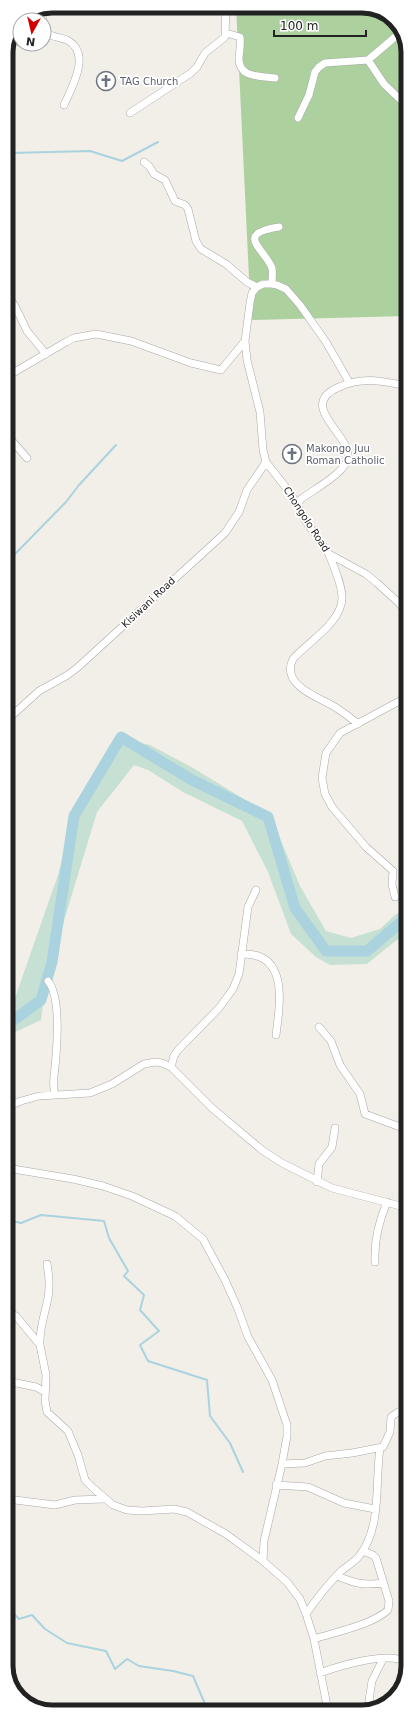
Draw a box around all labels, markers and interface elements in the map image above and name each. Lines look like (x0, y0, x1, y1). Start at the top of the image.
north arrow (12, 12, 52, 52)
scale bar (274, 12, 366, 38)
text: 100 m (280, 19, 318, 33)
text: N (25, 34, 36, 48)
church icon: TAG Church (95, 70, 117, 92)
place label: TAG Church (119, 76, 178, 87)
church icon: Makongo Juu Roman Catholic (281, 443, 303, 465)
place label: Makongo Juu Roman Catholic (306, 443, 385, 466)
street label: Chongolo Road (281, 485, 332, 554)
street label: Kisiwani Road (119, 575, 177, 630)

